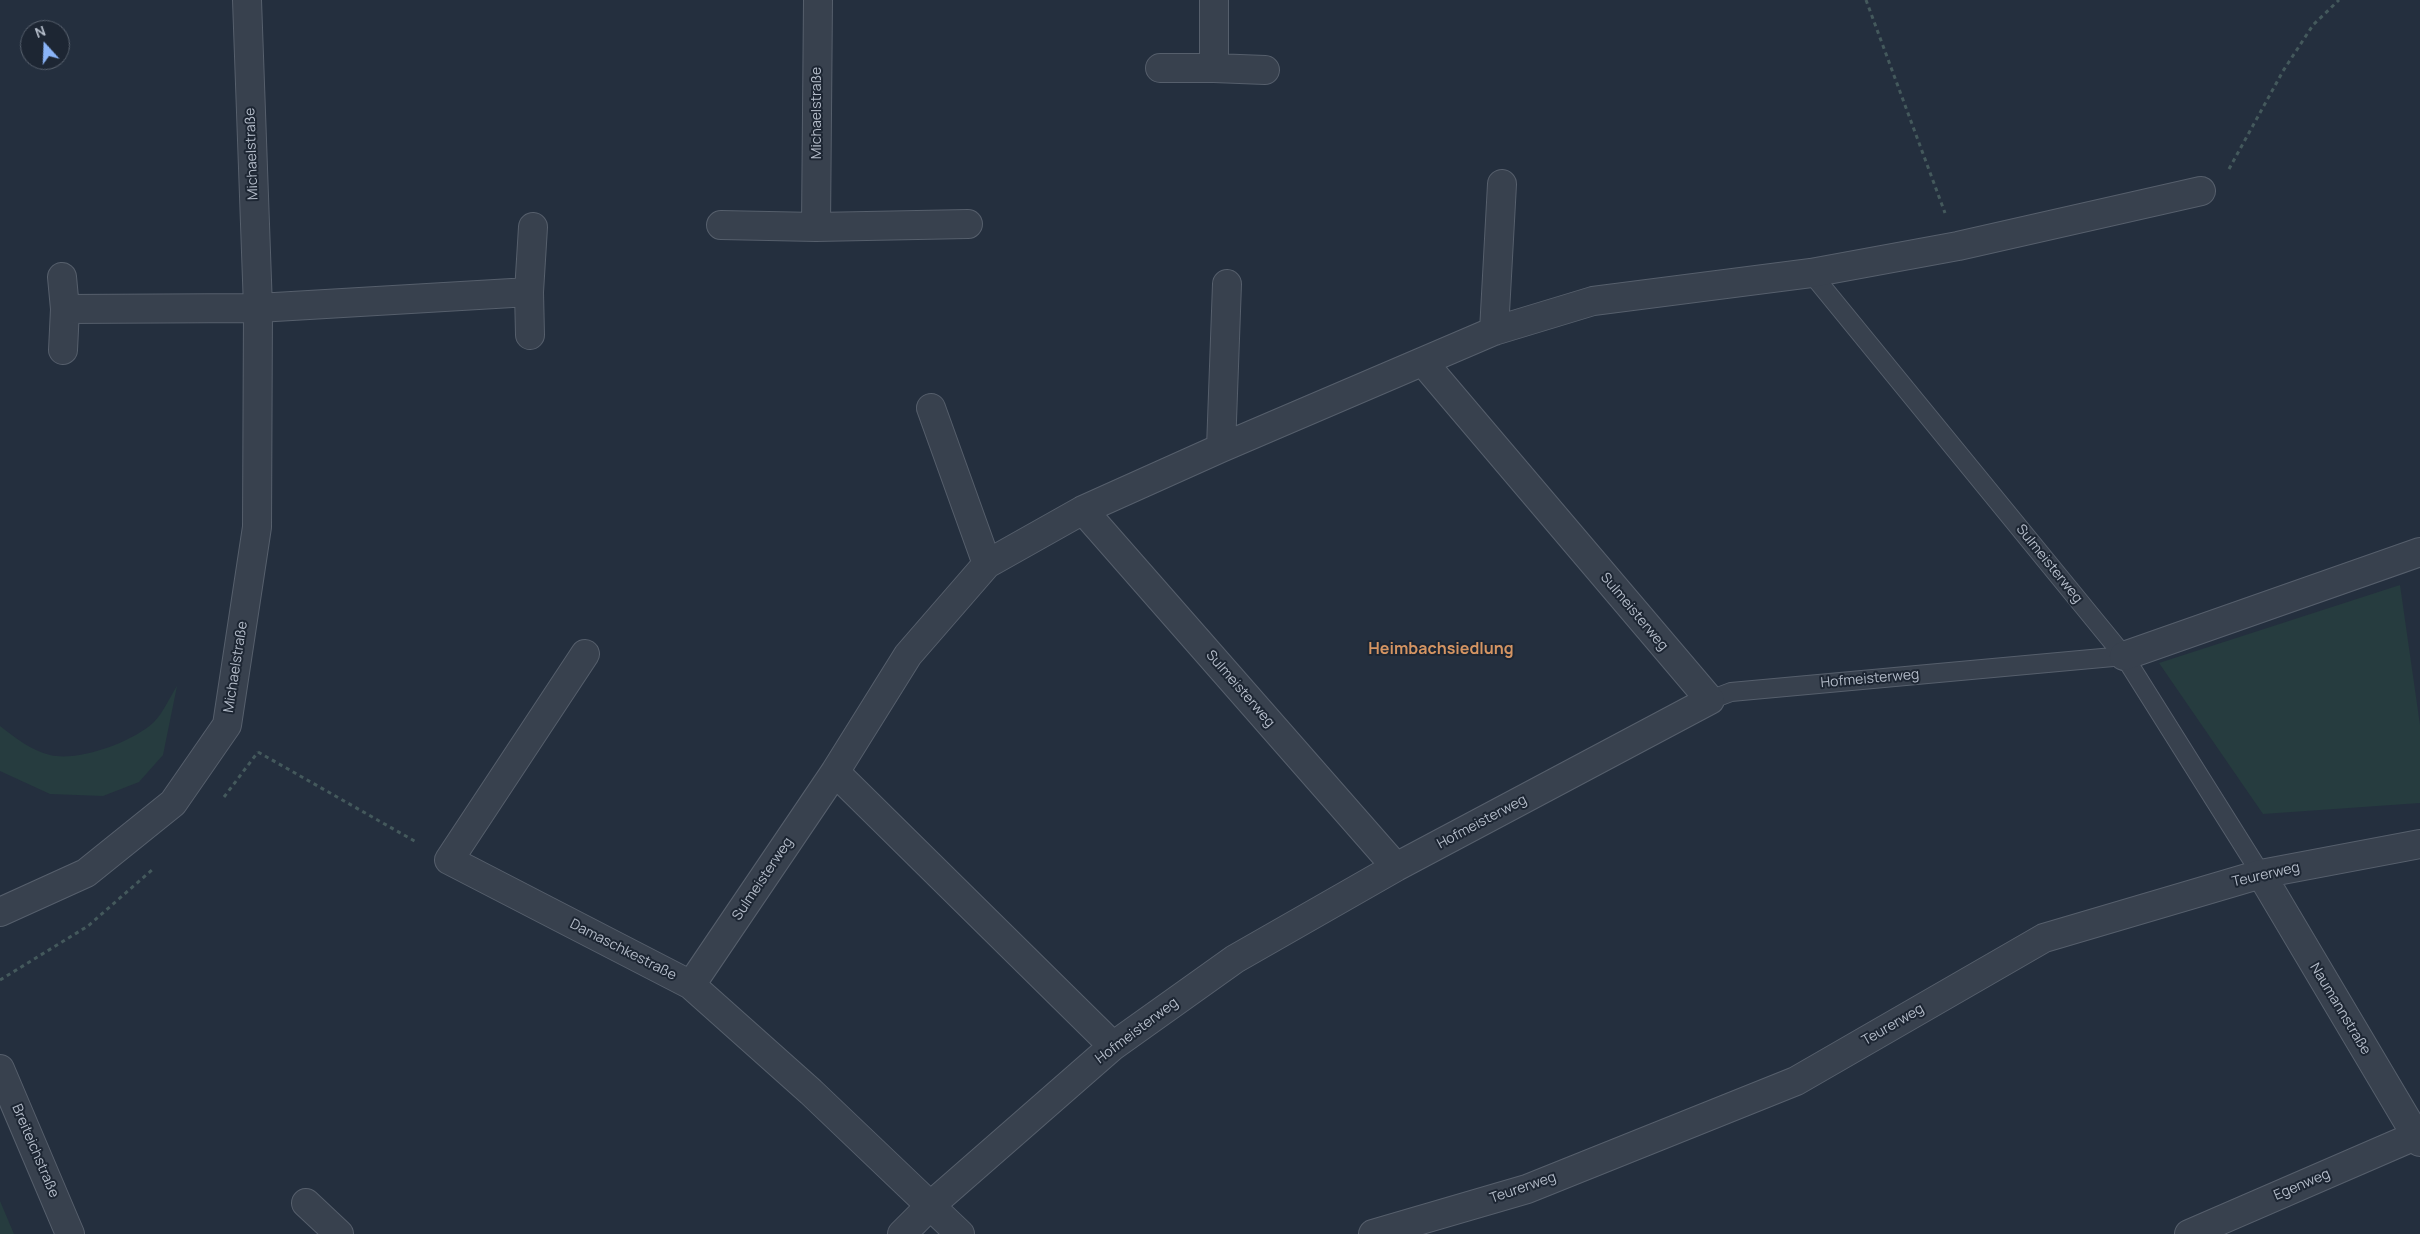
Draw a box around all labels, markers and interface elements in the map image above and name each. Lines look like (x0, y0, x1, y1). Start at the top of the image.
north arrow (20, 20, 70, 70)
text: N (32, 21, 48, 42)
street label: Michaelstraße (809, 67, 825, 159)
street label: Michaelstraße (242, 108, 262, 200)
street label: Sulmeisterweg (2012, 521, 2086, 607)
street label: Sulmeisterweg (1597, 570, 1671, 654)
street label: Michaelstraße (220, 620, 252, 714)
district label: Heimbachsiedlung (1368, 640, 1514, 660)
street label: Sulmeisterweg (1202, 647, 1278, 731)
street label: Hofmeisterweg (1820, 666, 1920, 692)
street label: Hofmeisterweg (1434, 791, 1530, 853)
street label: Sulmeisterweg (729, 834, 797, 924)
street label: Teurerweg (2231, 859, 2301, 891)
street label: Damaschkestraße (567, 916, 679, 984)
street label: Naumannstraße (2306, 960, 2374, 1058)
street label: Hofmeisterweg (1092, 995, 1182, 1067)
street label: Teurerweg (1859, 1001, 1927, 1049)
street label: Breiteichstraße (8, 1102, 62, 1200)
street label: Egenweg (2271, 1166, 2333, 1204)
street label: Teurerweg (1488, 1169, 1558, 1207)

